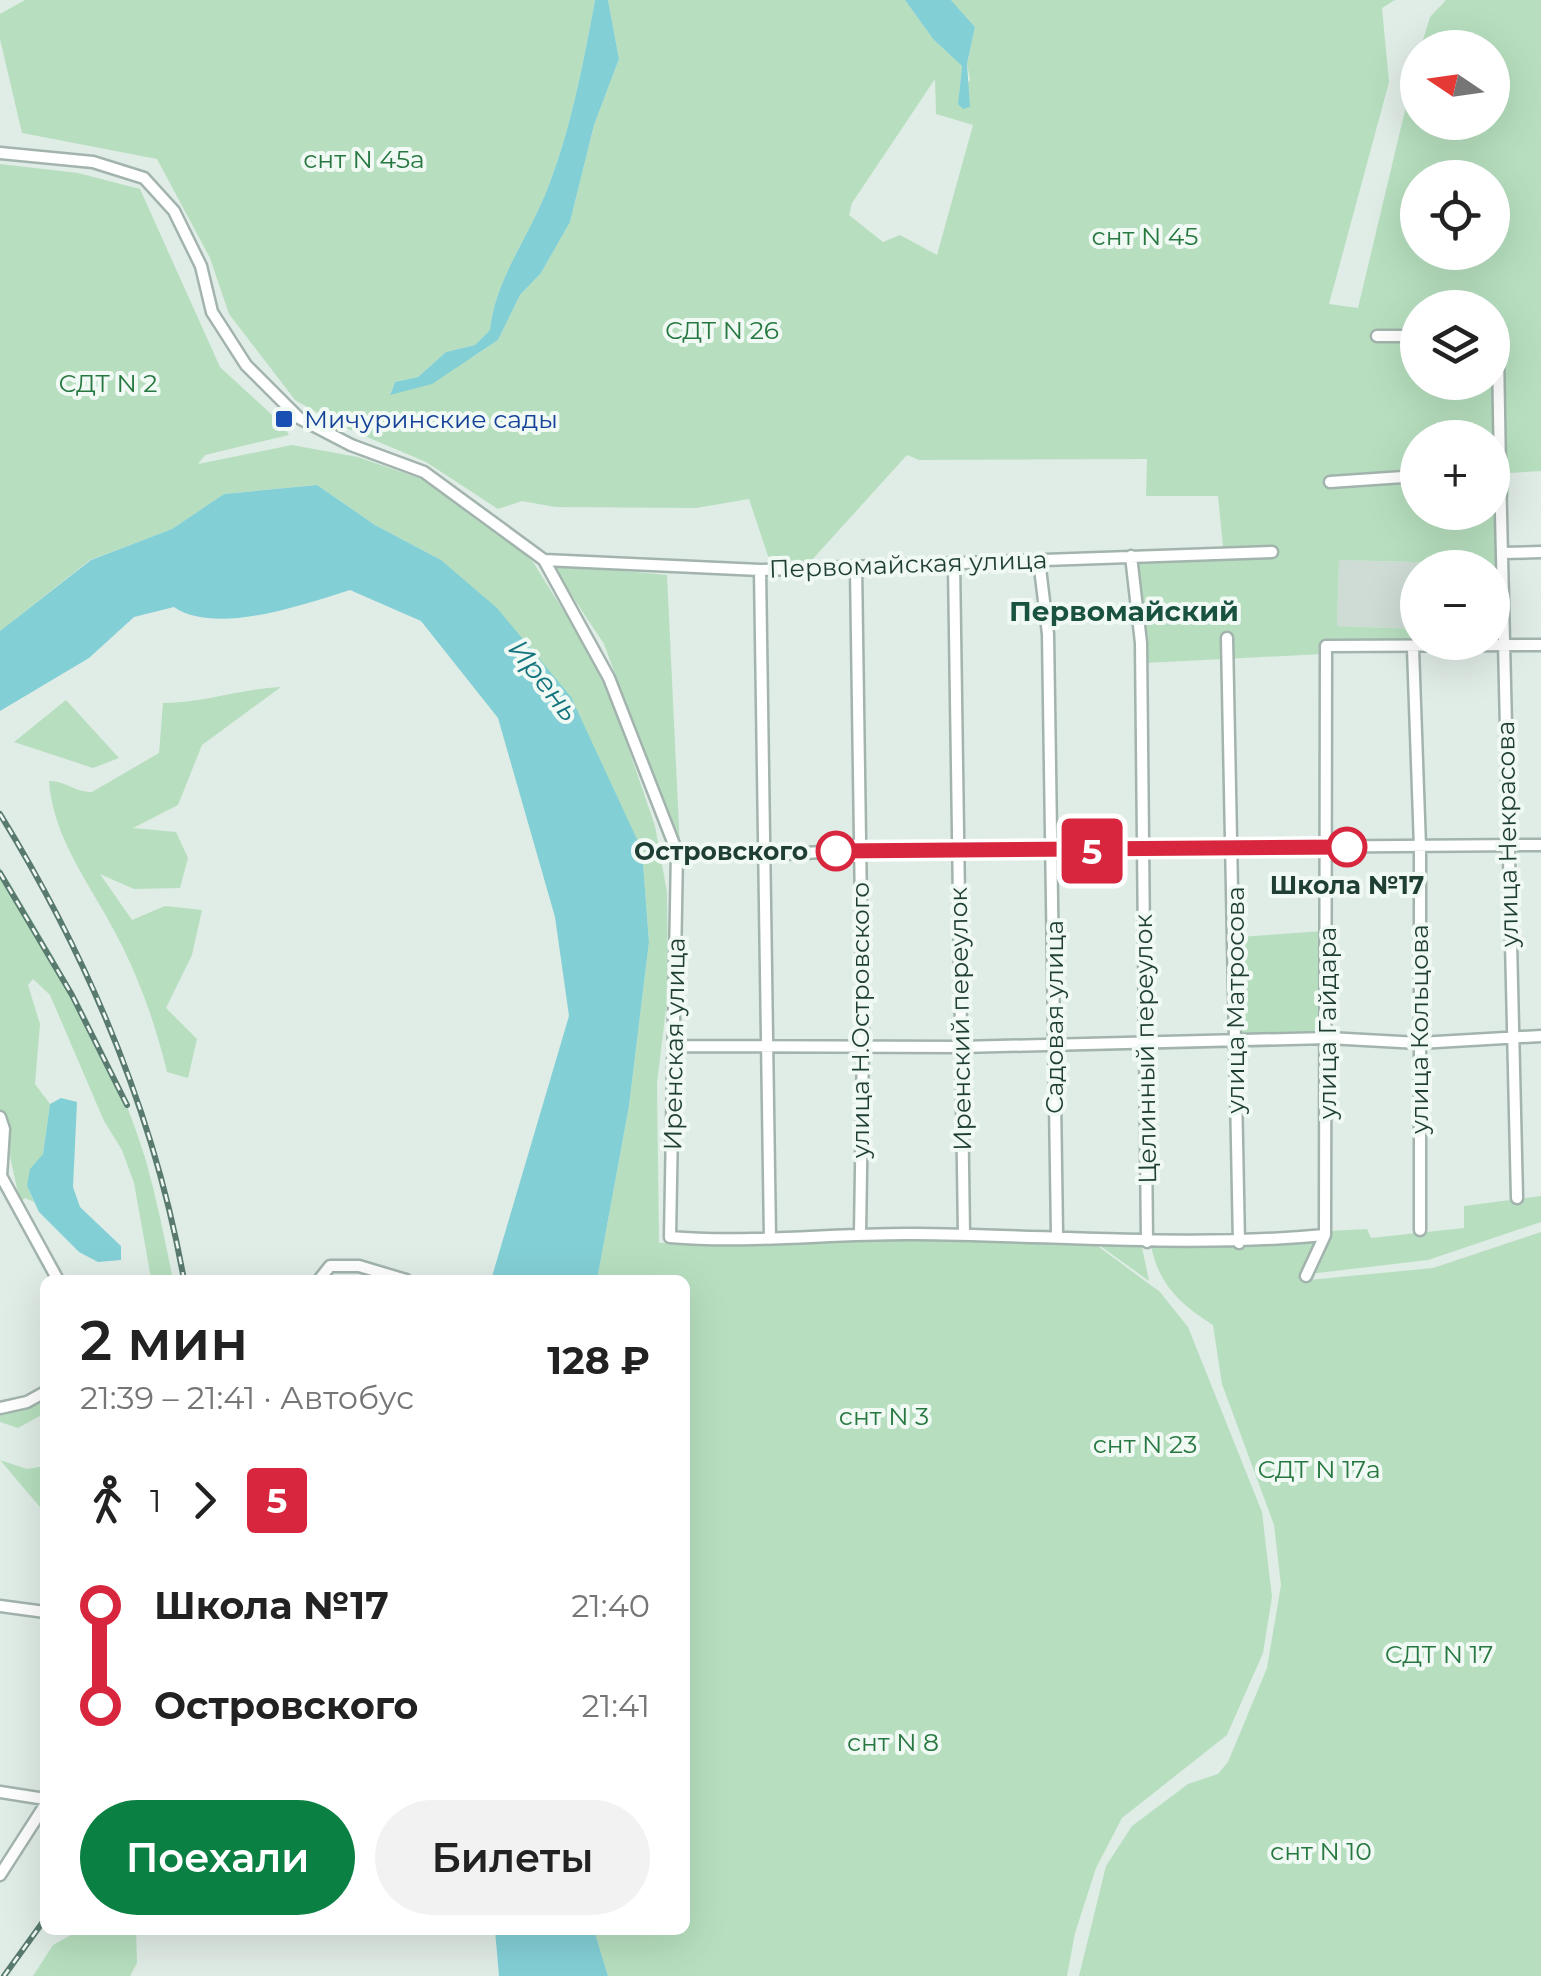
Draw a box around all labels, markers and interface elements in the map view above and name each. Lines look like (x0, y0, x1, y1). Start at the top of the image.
north arrow (1400, 30, 1510, 140)
map controls (1400, 30, 1510, 660)
park label: снт N 45а (303, 144, 425, 174)
button: locate (1400, 160, 1510, 270)
park label: снт N 45 (1092, 221, 1198, 251)
button: layers (1400, 290, 1510, 400)
park label: СДТ N 26 (665, 315, 779, 345)
park label: СДТ N 2 (58, 368, 158, 398)
place label: Мичуринские сады (304, 404, 558, 434)
marker: Мичуринские сады (273, 408, 295, 430)
button: + (1400, 420, 1510, 530)
street label: Первомайская улица (768, 544, 1048, 584)
button: − (1400, 550, 1510, 660)
district label: Первомайский (1009, 594, 1239, 628)
water label: Ирень (502, 632, 586, 728)
street label: улица Некрасова (1490, 721, 1524, 948)
line badge: 5 (1060, 818, 1124, 884)
marker: Школа №17 (1328, 828, 1366, 866)
text: 5 (1082, 830, 1102, 873)
marker: Островского (817, 832, 855, 870)
place label: Островского (634, 836, 808, 866)
place label: Школа №17 (1270, 870, 1424, 900)
street label: улица Н.Островского (845, 882, 875, 1159)
street label: Иренский переулок (943, 886, 977, 1151)
street label: улица Матросова (1220, 886, 1250, 1115)
street label: Целинный переулок (1128, 913, 1162, 1184)
street label: Садовая улица (1039, 920, 1069, 1114)
street label: улица Кольцова (1404, 924, 1434, 1135)
street label: улица Гайдара (1312, 927, 1342, 1120)
street label: Иренская улица (657, 937, 691, 1151)
text: 2 мин (80, 1307, 248, 1374)
text: 128 ₽ (547, 1337, 650, 1384)
text: 21:39 – 21:41 · Автобус (80, 1378, 414, 1417)
park label: снт N 3 (839, 1401, 929, 1431)
park label: снт N 23 (1093, 1429, 1197, 1459)
park label: СДТ N 17а (1257, 1454, 1381, 1484)
icon: walk (80, 1473, 135, 1528)
icon: forward (177, 1473, 232, 1528)
text: 5 (267, 1479, 287, 1522)
text: 1 (150, 1481, 162, 1520)
text: Школа №17 (154, 1582, 389, 1629)
text: 21:40 (571, 1586, 650, 1625)
park label: СДТ N 17 (1385, 1639, 1493, 1669)
text: Островского (154, 1682, 418, 1729)
text: 21:41 (582, 1686, 650, 1725)
park label: снт N 8 (847, 1727, 939, 1757)
button: Поехали (80, 1800, 355, 1915)
button: Билеты (375, 1800, 650, 1915)
park label: снт N 10 (1270, 1836, 1372, 1866)

